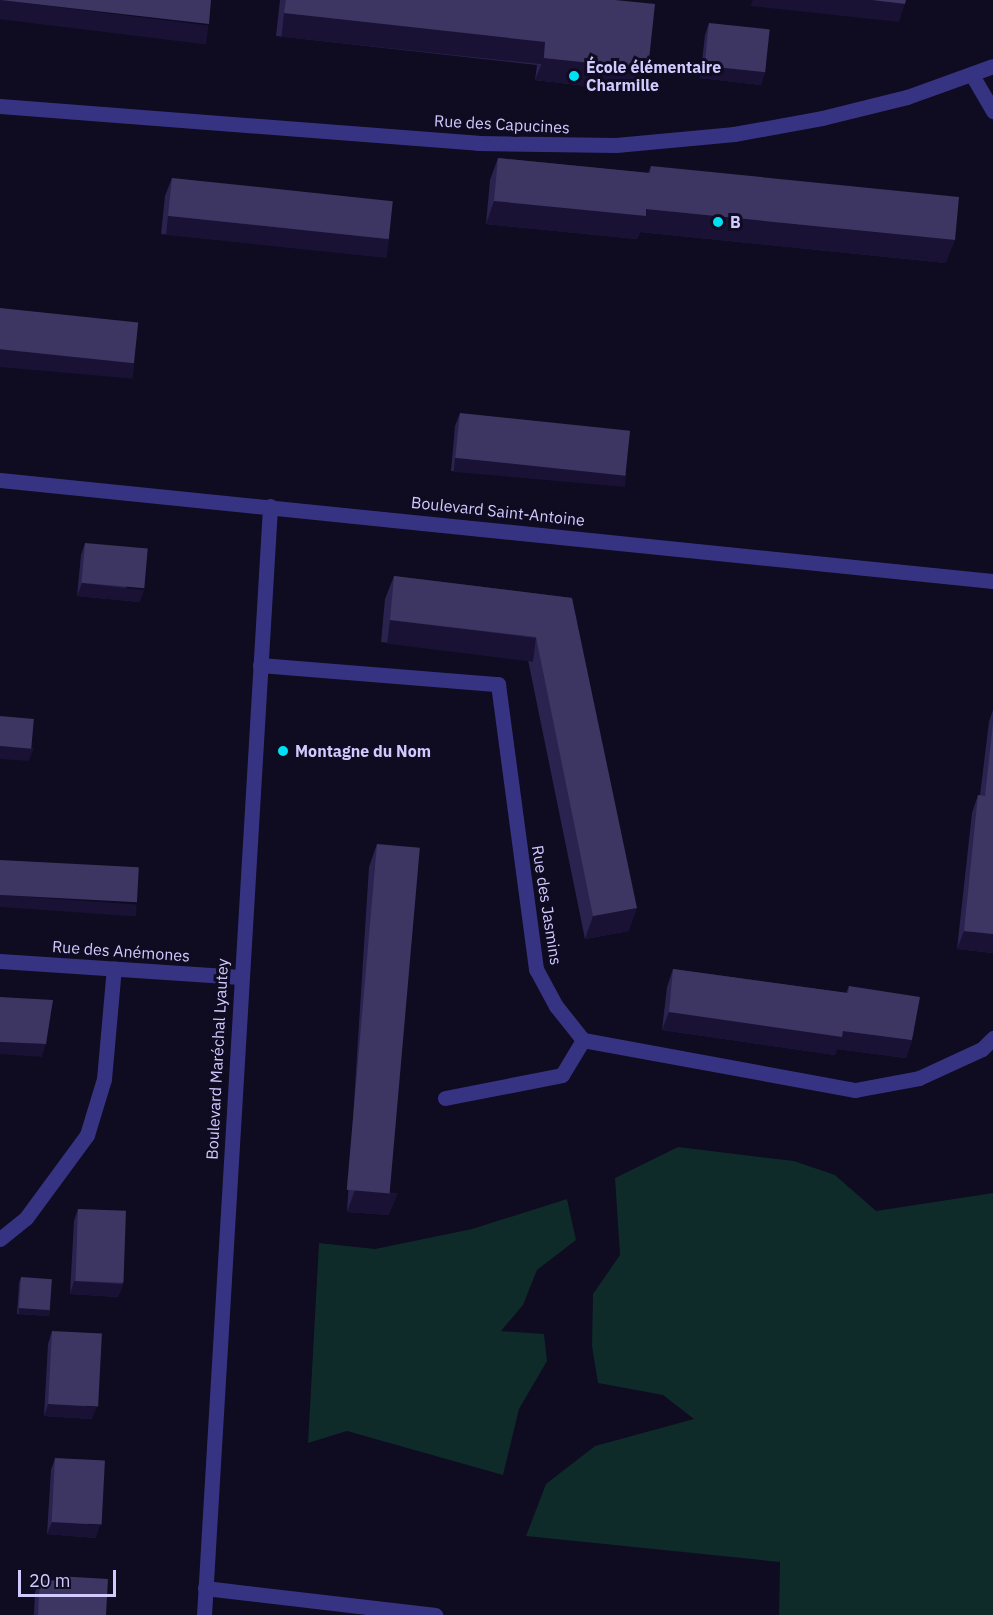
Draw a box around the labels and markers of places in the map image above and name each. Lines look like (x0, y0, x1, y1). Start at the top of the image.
place label: École élémentaire Charmille (586, 57, 721, 95)
marker: École élémentaire Charmille (567, 69, 581, 83)
place label: B (730, 212, 741, 232)
marker: B (711, 215, 725, 229)
place label: Montagne du Nom (295, 741, 431, 761)
marker: Montagne du Nom (276, 744, 290, 758)

